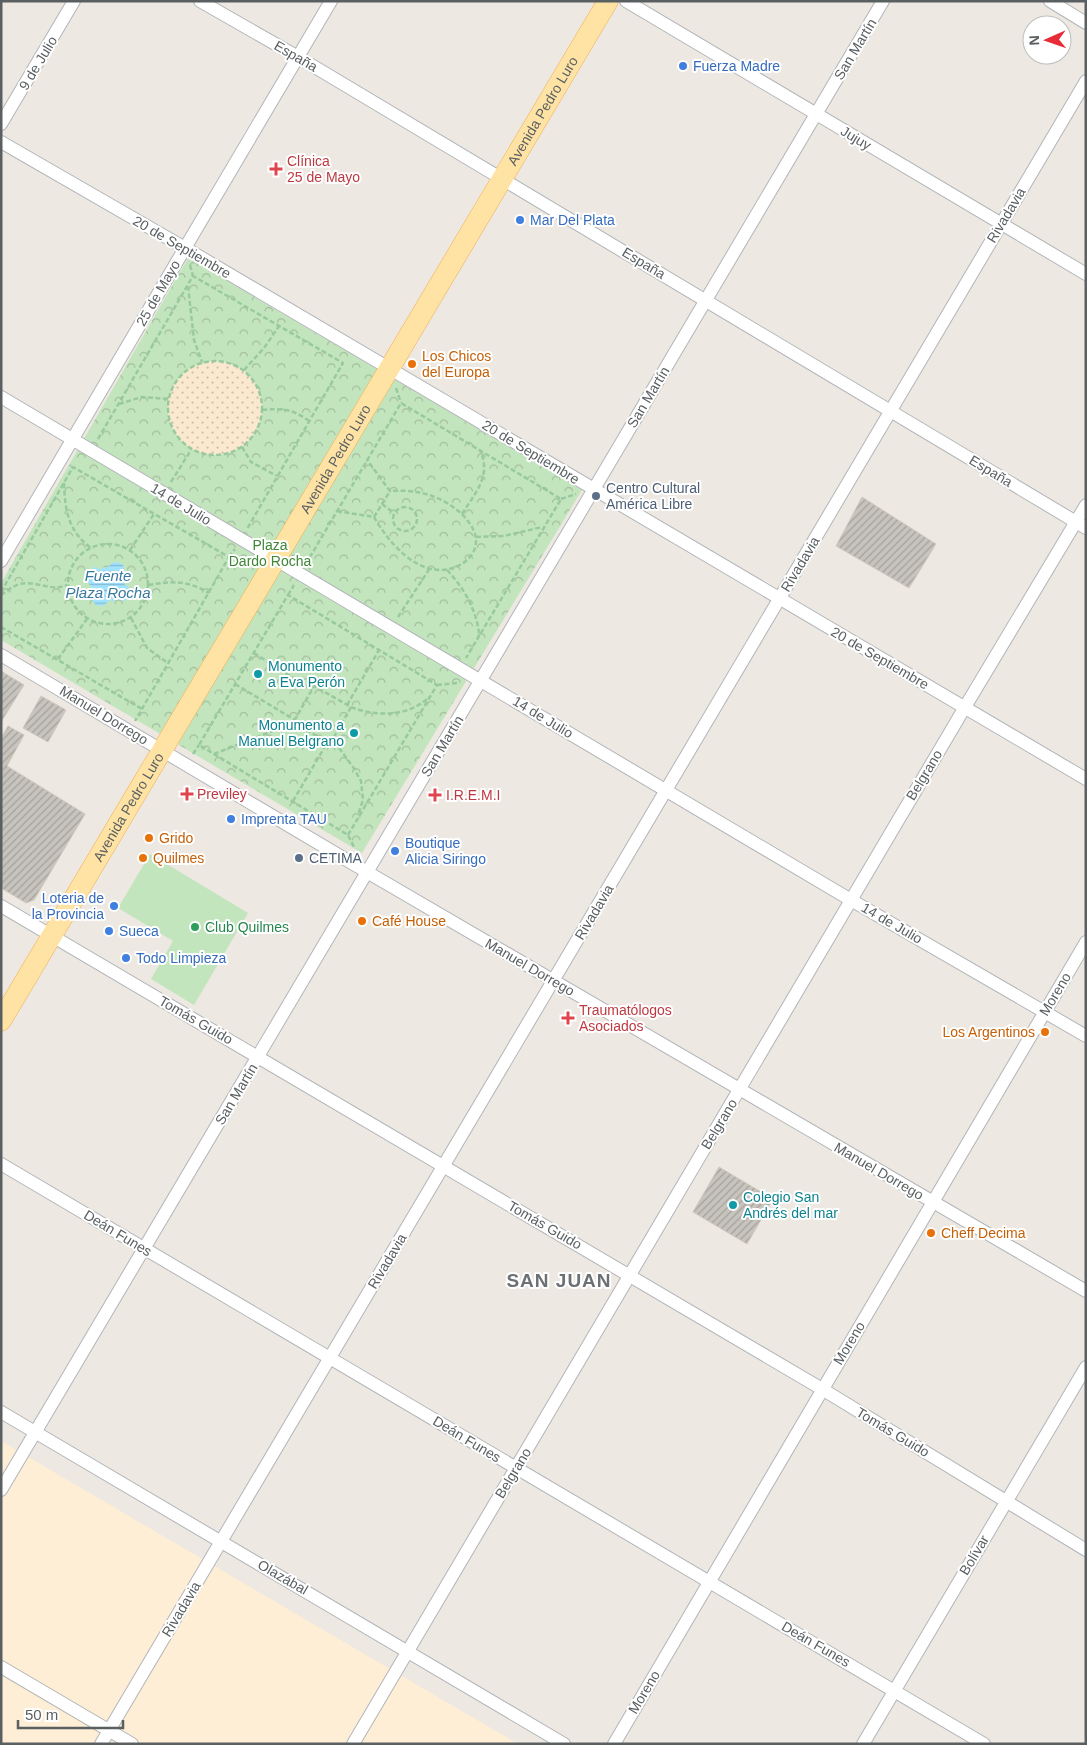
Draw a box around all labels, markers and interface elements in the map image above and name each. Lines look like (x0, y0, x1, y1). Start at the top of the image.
north arrow (1022, 15, 1072, 65)
street label: San Martín (831, 16, 879, 82)
street label: 9 de Julio (16, 33, 60, 93)
text: N (1026, 35, 1042, 46)
street label: España (271, 37, 321, 75)
street label: Avenida Pedro Luro (504, 54, 581, 168)
place label: Fuerza Madre (693, 58, 780, 74)
marker: Fuerza Madre (677, 60, 689, 72)
street label: Jujuy (838, 123, 874, 153)
place label: Clínica 25 de Mayo (287, 153, 360, 185)
marker: Clínica 25 de Mayo (269, 162, 283, 176)
street label: Rivadavia (983, 184, 1029, 245)
street label: 20 de Septiembre (130, 212, 234, 282)
place label: Mar Del Plata (530, 212, 615, 228)
marker: Mar Del Plata (514, 214, 526, 226)
street label: España (620, 244, 669, 282)
street label: 25 de Mayo (133, 257, 183, 329)
place label: Los Chicos del Europa (422, 348, 491, 380)
marker: Los Chicos del Europa (406, 358, 418, 370)
street label: San Martín (624, 364, 672, 430)
street label: Avenida Pedro Luro (297, 402, 374, 516)
street label: 20 de Septiembre (480, 417, 583, 487)
street label: España (967, 452, 1016, 490)
street label: 14 de Julio (148, 480, 214, 528)
place label: Centro Cultural América Libre (606, 480, 700, 512)
marker: Centro Cultural América Libre (590, 490, 602, 502)
street label: Rivadavia (777, 533, 823, 594)
park label: Plaza Dardo Rocha (229, 537, 311, 569)
water label: Fuente Plaza Rocha (65, 567, 151, 601)
street label: 20 de Septiembre (828, 623, 932, 693)
place label: Monumento a Eva Perón (268, 658, 345, 690)
marker: Monumento a Eva Perón (252, 668, 264, 680)
street label: Manuel Dorrego (57, 682, 151, 748)
street label: 14 de Julio (510, 693, 576, 741)
street label: San Martín (418, 713, 466, 779)
place label: Monumento a Manuel Belgrano (238, 717, 344, 749)
marker: Monumento a Manuel Belgrano (348, 727, 360, 739)
street label: Belgrano (903, 747, 945, 803)
street label: Avenida Pedro Luro (90, 750, 167, 864)
place label: Previley (197, 786, 247, 802)
place label: I.R.E.M.I (446, 787, 500, 803)
marker: Previley (181, 788, 193, 800)
marker: I.R.E.M.I (428, 788, 442, 802)
place label: Imprenta TAU (241, 811, 327, 827)
marker: Imprenta TAU (225, 813, 237, 825)
place label: Grido (159, 830, 193, 846)
marker: Grido (143, 832, 155, 844)
place label: Boutique Alicia Siringo (405, 835, 486, 867)
marker: Boutique Alicia Siringo (389, 845, 401, 857)
place label: Quilmes (153, 850, 204, 866)
place label: CETIMA (309, 850, 363, 866)
marker: Quilmes (137, 852, 149, 864)
marker: CETIMA (293, 852, 305, 864)
street label: Rivadavia (571, 881, 617, 942)
place label: Loteria de la Provincia (32, 890, 104, 922)
street label: 14 de Julio (859, 899, 926, 947)
marker: Loteria de la Provincia (108, 900, 120, 912)
place label: Café House (372, 913, 446, 929)
marker: Café House (356, 915, 368, 927)
place label: Club Quilmes (205, 919, 289, 935)
marker: Club Quilmes (189, 921, 201, 933)
place label: Sueca (119, 923, 159, 939)
marker: Sueca (103, 925, 115, 937)
street label: Manuel Dorrego (483, 935, 578, 999)
place label: Todo Limpieza (136, 950, 226, 966)
marker: Todo Limpieza (120, 952, 132, 964)
street label: Moreno (1036, 969, 1074, 1018)
street label: Tomás Guido (156, 992, 236, 1048)
place label: Traumatólogos Asociados (579, 1002, 672, 1034)
marker: Traumatólogos Asociados (561, 1011, 575, 1025)
place label: Los Argentinos (942, 1024, 1035, 1040)
marker: Los Argentinos (1039, 1026, 1051, 1038)
street label: San Martín (212, 1061, 260, 1127)
street label: Belgrano (698, 1096, 740, 1152)
street label: Manuel Dorrego (832, 1139, 927, 1203)
place label: Colegio San Andrés del mar (743, 1189, 838, 1221)
street label: Tomás Guido (505, 1197, 585, 1253)
marker: Colegio San Andrés del mar (727, 1199, 739, 1211)
street label: Deán Funes (81, 1206, 155, 1260)
place label: Cheff Decima (941, 1225, 1026, 1241)
marker: Cheff Decima (925, 1227, 937, 1239)
street label: Rivadavia (364, 1230, 410, 1291)
district label: SAN JUAN (506, 1270, 612, 1291)
street label: Moreno (830, 1318, 868, 1367)
street label: Tomás Guido (854, 1404, 933, 1460)
street label: Deán Funes (430, 1412, 504, 1466)
street label: Belgrano (492, 1445, 534, 1501)
street label: Bolívar (956, 1532, 992, 1578)
street label: Olazábal (255, 1556, 311, 1598)
street label: Rivadavia (158, 1578, 204, 1639)
street label: Deán Funes (779, 1618, 853, 1670)
street label: Moreno (625, 1667, 663, 1716)
scale bar (18, 1698, 122, 1730)
text: 50 m (25, 1706, 58, 1723)

